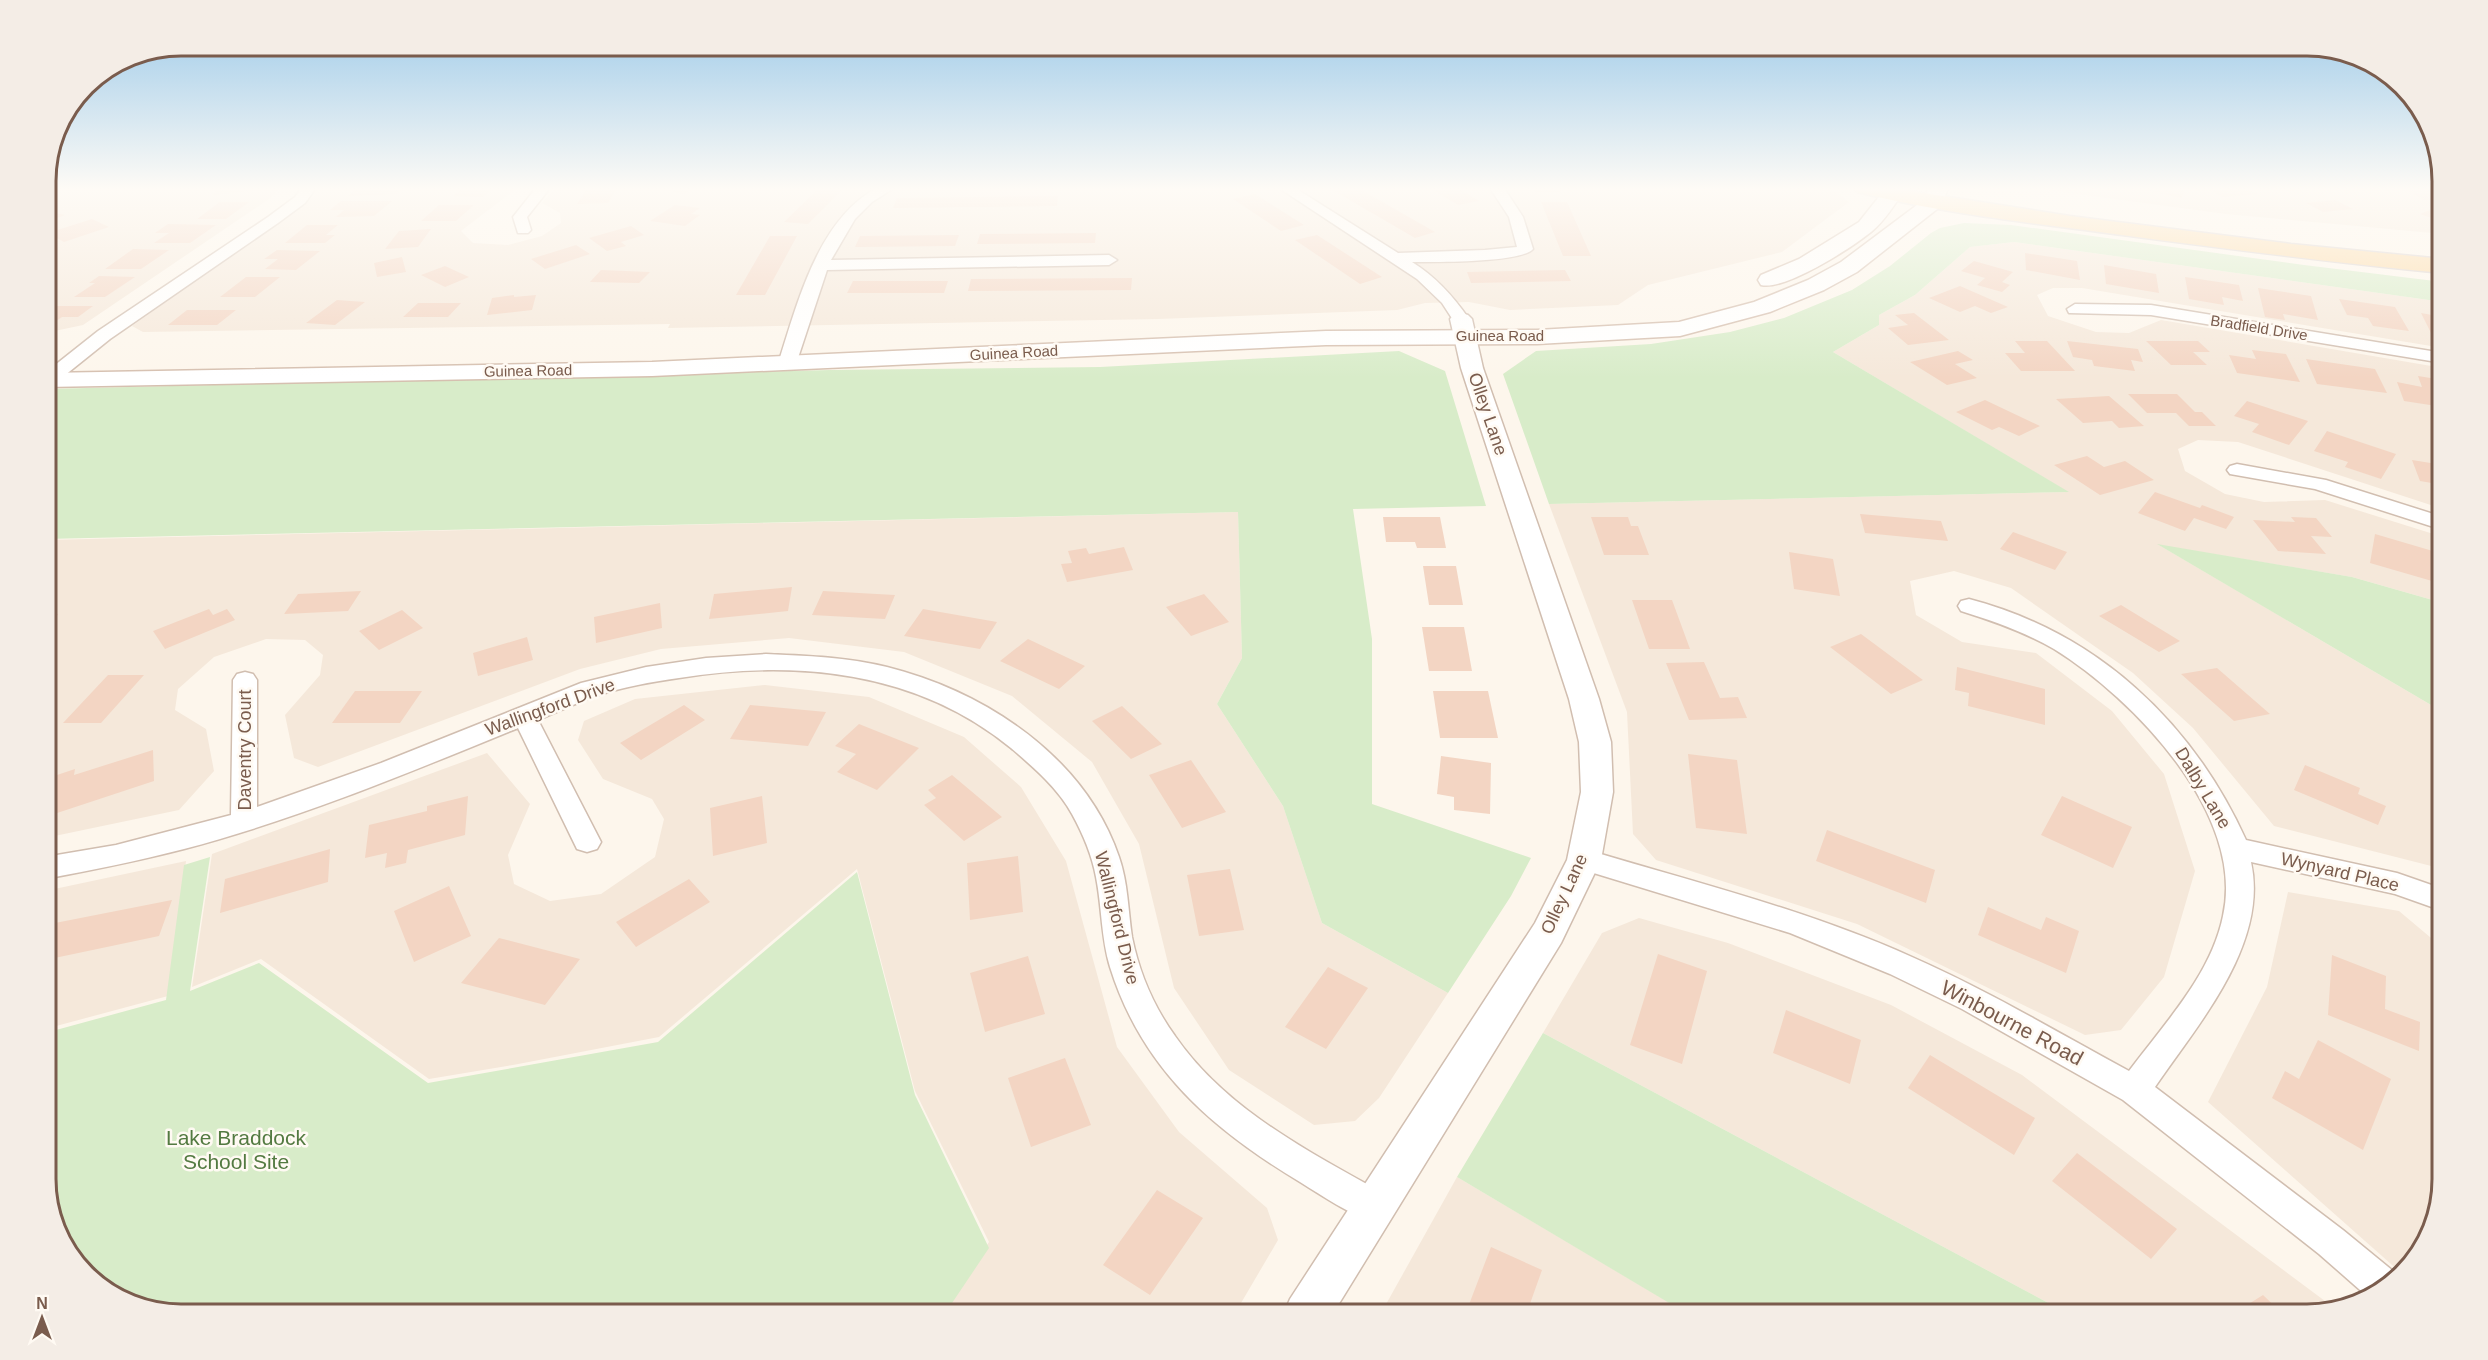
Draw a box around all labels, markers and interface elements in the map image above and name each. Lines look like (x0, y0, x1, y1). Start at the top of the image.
street label: Bradfield Drive (2209, 311, 2309, 344)
street label: Guinea Road (1456, 327, 1544, 344)
street label: Guinea Road (969, 342, 1059, 363)
street label: Guinea Road (484, 361, 572, 380)
street label: Olley Lane (1465, 370, 1511, 458)
street label: Wallingford Drive (483, 674, 617, 740)
street label: Daventry Court (235, 689, 255, 811)
street label: Dalby Lane (2171, 744, 2235, 832)
street label: Wallingford Drive (1091, 849, 1143, 987)
street label: Wynyard Place (2279, 849, 2401, 895)
street label: Olley Lane (1537, 851, 1591, 937)
street label: Winbourne Road (1937, 975, 2087, 1070)
park label: Lake Braddock School Site (166, 1126, 307, 1173)
north arrow (12, 1288, 72, 1348)
text: N (36, 1295, 48, 1312)

